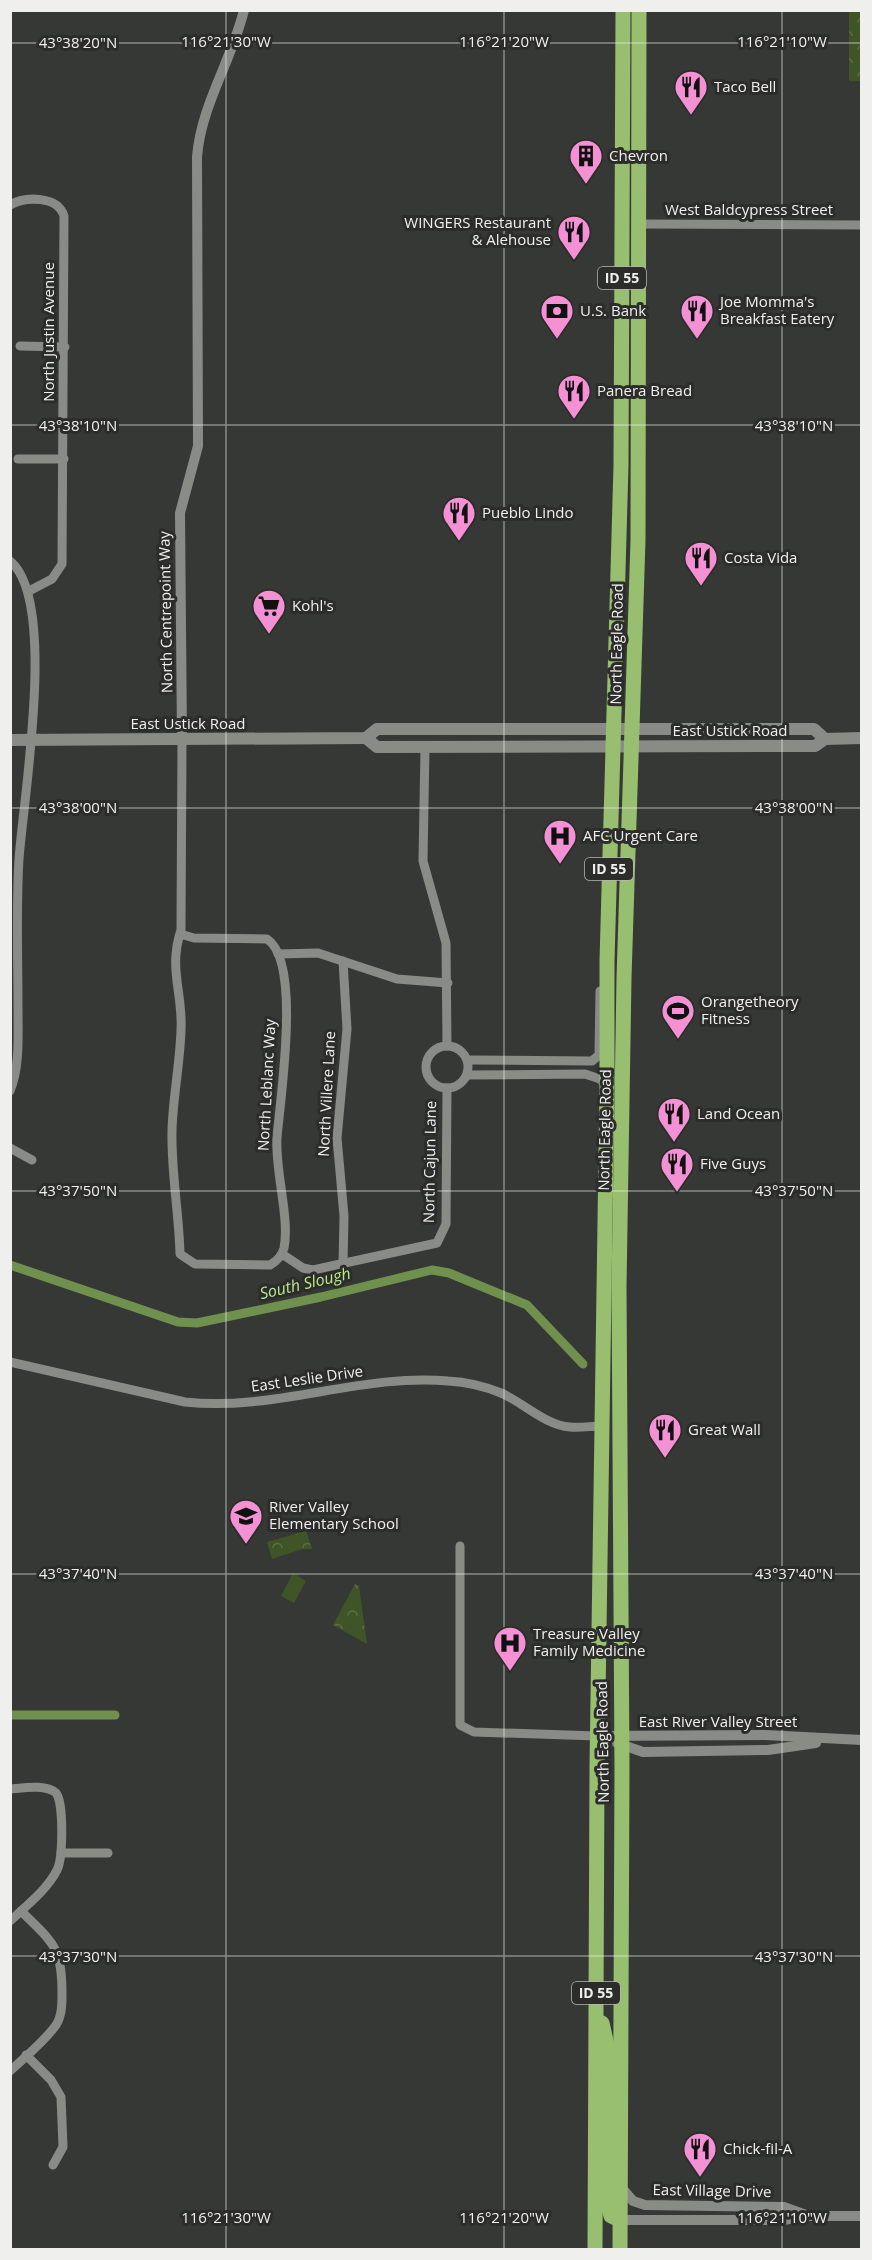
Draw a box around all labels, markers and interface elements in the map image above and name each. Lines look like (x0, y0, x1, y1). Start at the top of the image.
text: 116°21'30"W (181, 31, 271, 51)
text: 116°21'20"W (459, 31, 549, 51)
text: 116°21'10"W (737, 31, 827, 51)
text: 43°38'20"N (39, 32, 117, 52)
restaurant icon: Taco Bell (673, 69, 709, 116)
place label: Taco Bell (714, 76, 776, 96)
building icon: Chevron (568, 138, 604, 185)
place label: Chevron (609, 145, 668, 165)
street label: West Baldcypress Street (665, 199, 833, 219)
place label: WINGERS Restaurant & Alehouse (404, 212, 551, 249)
restaurant icon: WINGERS Restaurant & Alehouse (556, 214, 592, 261)
street label: North Justin Avenue (38, 262, 58, 402)
road number: ID 55 (598, 267, 646, 289)
place label: Joe Momma's Breakfast Eatery (718, 291, 835, 328)
bank icon: U.S. Bank (539, 293, 575, 340)
restaurant icon: Joe Momma's Breakfast Eatery (679, 293, 715, 340)
place label: U.S. Bank (580, 300, 646, 320)
restaurant icon: Panera Bread (556, 373, 592, 420)
place label: Panera Bread (597, 380, 692, 400)
text: 43°38'10"N (39, 415, 117, 435)
text: 43°38'10"N (755, 415, 833, 435)
restaurant icon: Pueblo Lindo (441, 495, 477, 542)
place label: Pueblo Lindo (482, 502, 574, 522)
street label: North Centrepoint Way (154, 530, 176, 693)
restaurant icon: Costa Vida (683, 540, 719, 587)
place label: Costa Vida (724, 547, 797, 567)
street label: North Eagle Road (605, 583, 627, 705)
supermarket icon: Kohl's (251, 588, 287, 635)
place label: Kohl's (292, 595, 334, 615)
street label: East Ustick Road (130, 713, 246, 733)
street label: East Ustick Road (672, 720, 788, 740)
text: 43°38'00"N (39, 797, 117, 817)
text: 43°38'00"N (755, 797, 833, 817)
hospital icon: AFC Urgent Care (542, 818, 578, 865)
place label: AFC Urgent Care (583, 825, 698, 845)
road number: ID 55 (585, 858, 633, 880)
place label: Orangetheory Fitness (701, 991, 799, 1028)
sports icon: Orangetheory Fitness (660, 993, 696, 1040)
street label: North Leblanc Way (253, 1018, 279, 1152)
street label: North Villere Lane (313, 1031, 339, 1157)
street label: North Eagle Road (593, 1069, 615, 1191)
restaurant icon: Land Ocean (656, 1096, 692, 1143)
street label: North Cajun Lane (418, 1101, 440, 1223)
place label: Land Ocean (697, 1103, 780, 1123)
restaurant icon: Five Guys (659, 1146, 695, 1193)
place label: Five Guys (700, 1153, 766, 1173)
text: 43°37'50"N (39, 1180, 117, 1200)
text: 43°37'50"N (755, 1180, 833, 1200)
water label: South Slough (257, 1262, 353, 1304)
street label: East Leslie Drive (249, 1360, 364, 1396)
restaurant icon: Great Wall (647, 1412, 683, 1459)
place label: Great Wall (688, 1419, 761, 1439)
place label: River Valley Elementary School (269, 1496, 399, 1533)
school or university icon: River Valley Elementary School (228, 1498, 264, 1545)
text: 43°37'40"N (39, 1563, 117, 1583)
text: 43°37'40"N (755, 1563, 833, 1583)
place label: Treasure Valley Family Medicine (533, 1623, 645, 1660)
hospital icon: Treasure Valley Family Medicine (492, 1625, 528, 1672)
street label: North Eagle Road (591, 1681, 613, 1803)
street label: East River Valley Street (639, 1711, 797, 1731)
text: 43°37'30"N (39, 1946, 117, 1966)
text: 43°37'30"N (755, 1946, 833, 1966)
road number: ID 55 (572, 1982, 620, 2004)
restaurant icon: Chick-fil-A (682, 2131, 718, 2178)
place label: Chick-fil-A (723, 2138, 793, 2158)
street label: East Village Drive (652, 2179, 772, 2201)
text: 116°21'30"W (181, 2207, 271, 2227)
text: 116°21'20"W (459, 2207, 549, 2227)
text: 116°21'10"W (737, 2207, 827, 2227)

